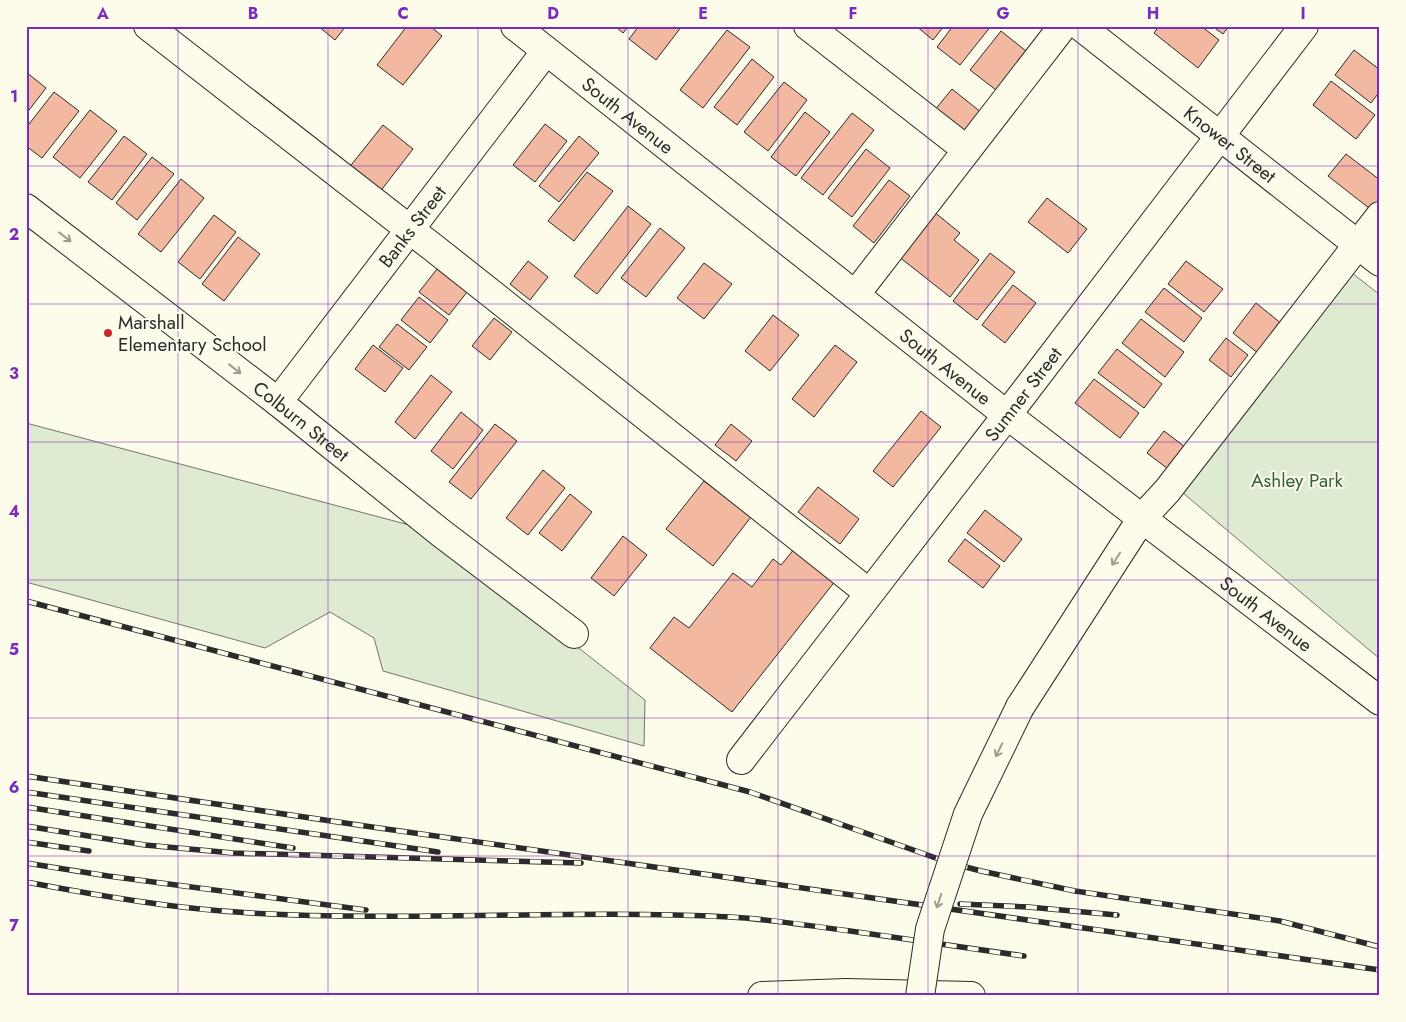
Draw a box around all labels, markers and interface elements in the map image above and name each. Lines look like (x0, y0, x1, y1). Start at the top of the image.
text: A (96, 2, 109, 25)
text: B (248, 2, 258, 25)
text: C (397, 2, 409, 25)
text: D (547, 2, 559, 25)
text: E (698, 2, 708, 25)
text: F (849, 2, 857, 25)
text: G (996, 2, 1010, 25)
text: H (1147, 2, 1159, 25)
text: I (1300, 2, 1306, 25)
street label: South Avenue (576, 71, 680, 160)
text: 1 (10, 85, 18, 108)
street label: Knower Street (1178, 99, 1282, 189)
street label: Banks Street (372, 179, 453, 273)
text: 2 (9, 223, 19, 246)
one-way arrow (58, 232, 71, 243)
place label: Marshall Elementary School (118, 309, 267, 358)
street label: South Avenue (894, 322, 997, 411)
marker: Marshall Elementary School (102, 327, 114, 339)
street label: Sumner Street (978, 341, 1068, 447)
text: 3 (9, 362, 19, 385)
one-way arrow (228, 363, 241, 374)
street label: Colburn Street (247, 374, 355, 468)
park label: Ashley Park (1251, 467, 1344, 494)
text: 4 (8, 500, 20, 523)
one-way arrow (1110, 552, 1121, 566)
street label: South Avenue (1214, 570, 1318, 658)
text: 5 (9, 638, 19, 661)
one-way arrow (994, 743, 1004, 758)
text: 6 (9, 776, 19, 799)
one-way arrow (934, 893, 943, 909)
text: 7 (9, 914, 19, 937)

